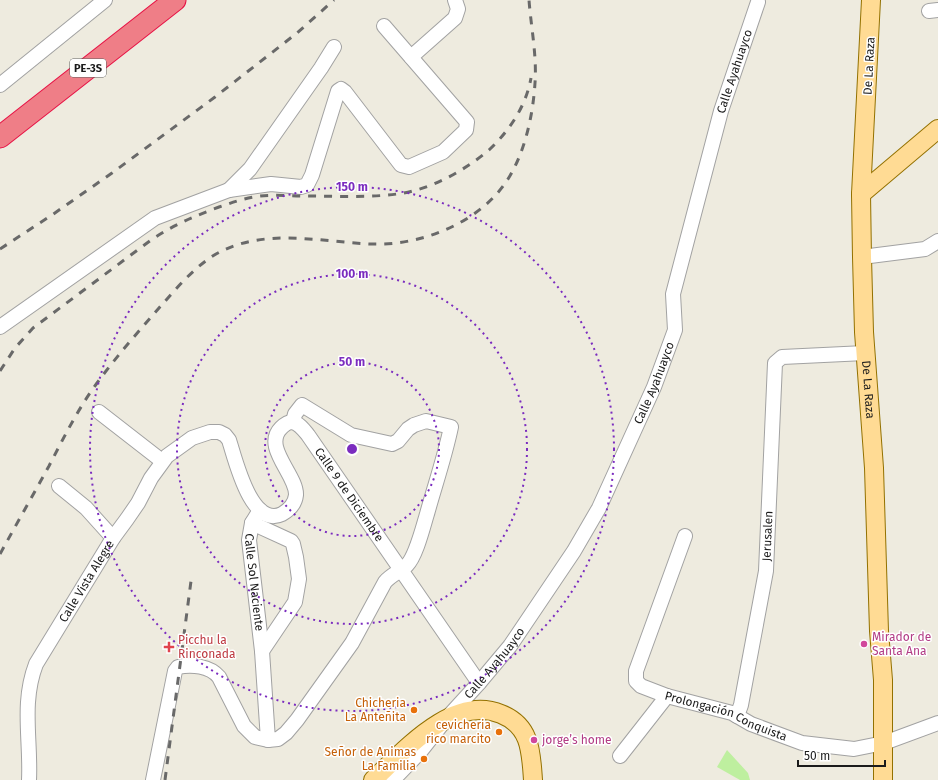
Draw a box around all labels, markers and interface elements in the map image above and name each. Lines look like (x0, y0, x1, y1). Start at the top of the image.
street label: Calle Ayahuayco (714, 28, 755, 115)
street label: De La Raza (860, 37, 878, 95)
road number: PE-3S (70, 59, 106, 77)
text: 150 m (336, 180, 368, 194)
text: 100 m (336, 267, 368, 281)
street label: Calle Ayahuayco (631, 340, 677, 426)
text: 50 m (339, 355, 365, 369)
street label: De La Raza (859, 360, 877, 419)
centre of rings (345, 442, 359, 456)
street label: Calle 9 de Diciembre (312, 445, 387, 544)
street label: Jerusalen (759, 510, 776, 562)
street label: Calle Sol Naciente (242, 532, 267, 632)
street label: Calle Vista Alegre (56, 538, 117, 625)
street label: Calle Ayahuayco (461, 625, 527, 701)
place label: Mirador de Santa Ana (872, 630, 931, 658)
place label: Picchu la Rinconada (178, 633, 235, 661)
marker: Mirador de Santa Ana (859, 639, 869, 649)
marker: Picchu la Rinconada (163, 641, 175, 653)
street label: Prolongación Conquista (663, 689, 789, 744)
place label: Chicheria La Anteñita (345, 696, 406, 724)
marker: Chicheria La Anteñita (409, 705, 419, 715)
place label: cevicheria rico marcito (426, 718, 491, 746)
marker: cevicheria rico marcito (494, 727, 504, 737)
place label: jorge’s home (541, 733, 612, 747)
marker: jorge’s home (529, 735, 539, 745)
scale bar (798, 742, 885, 768)
place label: Señor de Animas La Familia (325, 745, 416, 773)
text: 50 m (804, 749, 830, 763)
marker: Señor de Animas La Familia (419, 754, 429, 764)

